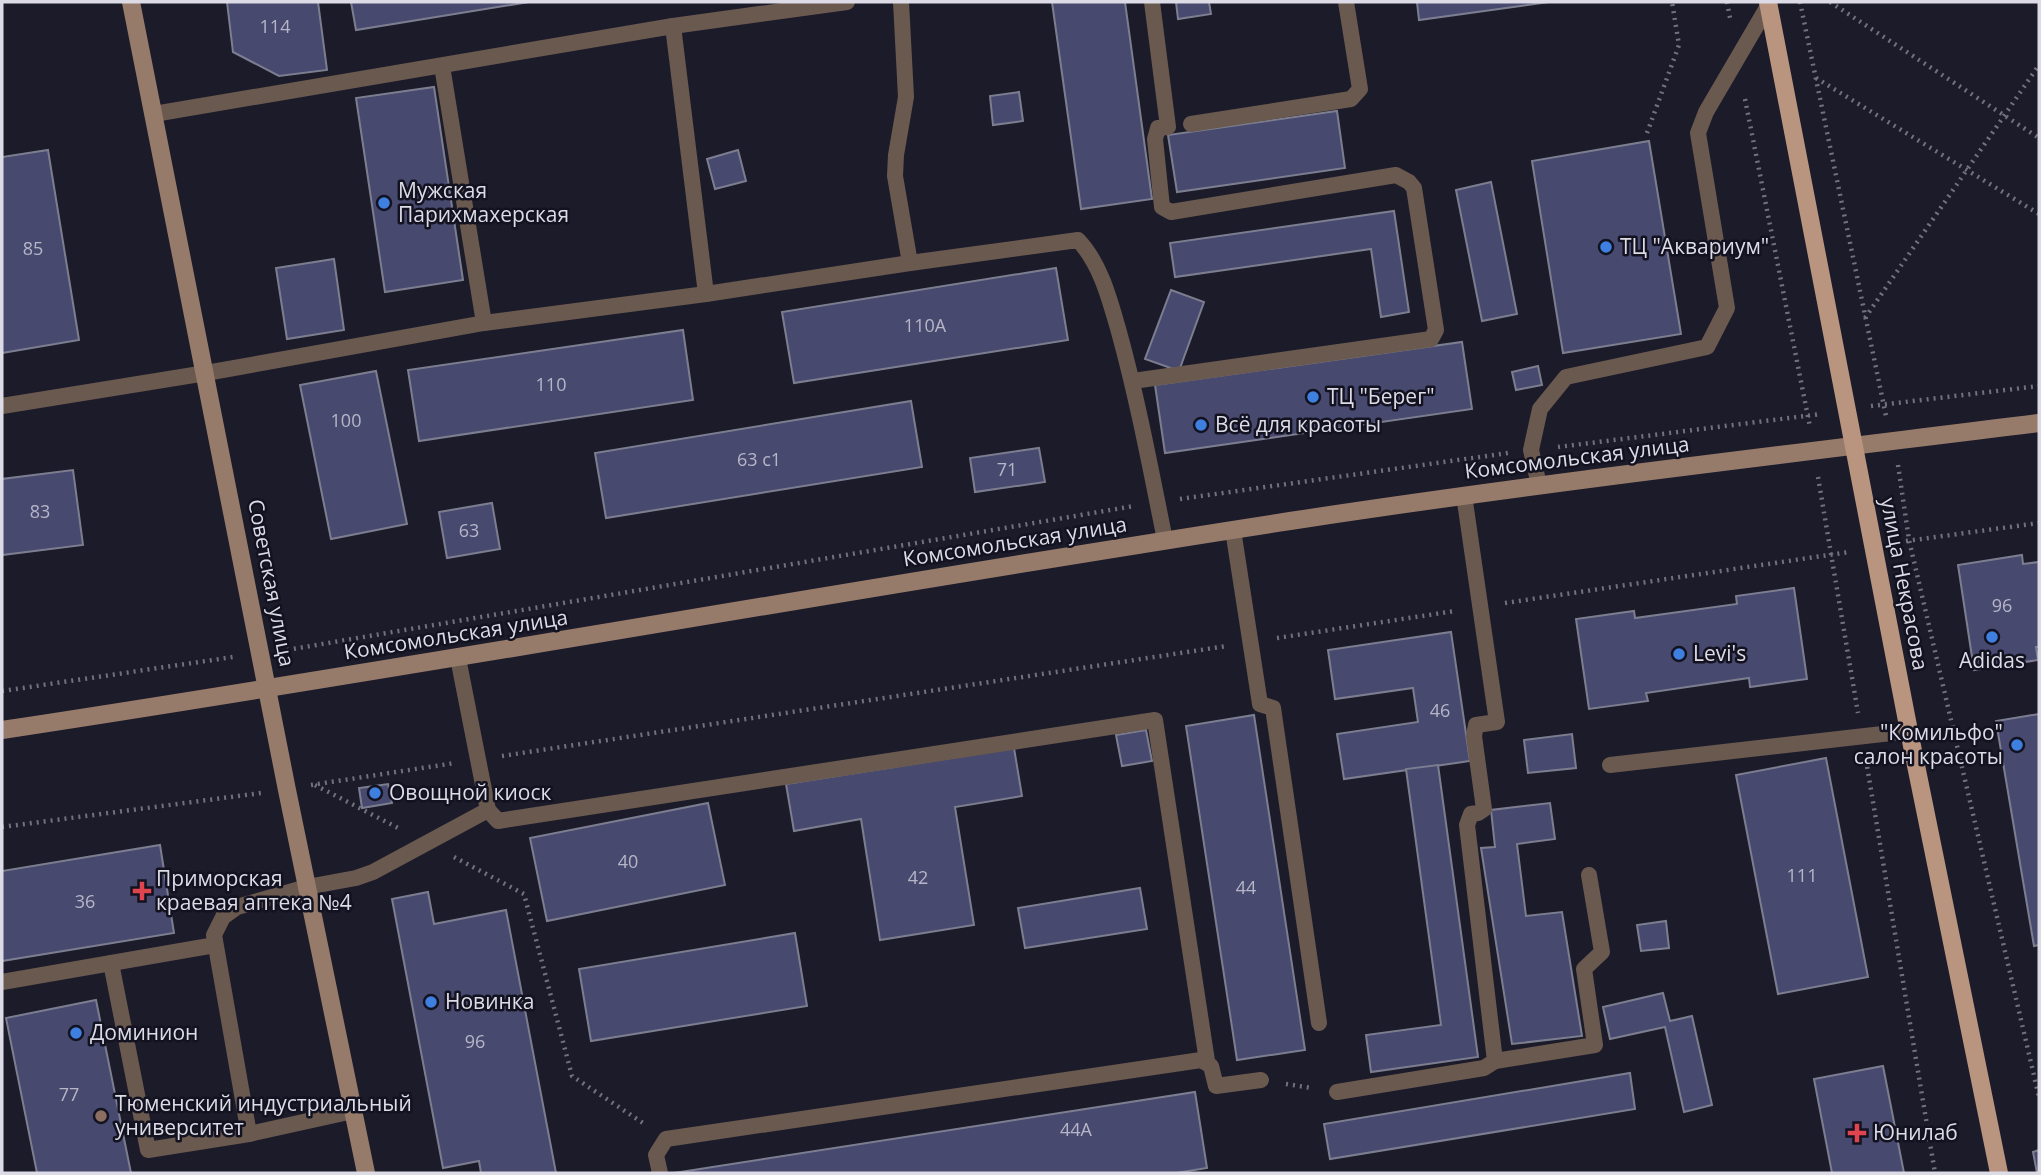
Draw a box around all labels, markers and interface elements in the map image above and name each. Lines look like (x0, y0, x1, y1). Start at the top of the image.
house number: 114 (260, 14, 290, 38)
place label: Мужская Парихмахерская (398, 176, 569, 228)
marker: Мужская Парихмахерская (376, 195, 392, 211)
place label: ТЦ "Аквариум" (1620, 232, 1769, 260)
house number: 85 (23, 236, 43, 260)
marker: ТЦ "Аквариум" (1598, 239, 1614, 255)
house number: 110А (904, 313, 947, 337)
house number: 110 (536, 372, 566, 396)
place label: ТЦ "Берег" (1327, 382, 1435, 410)
marker: ТЦ "Берег" (1305, 389, 1321, 405)
house number: 100 (331, 408, 361, 432)
place label: Всё для красоты (1215, 410, 1381, 438)
marker: Всё для красоты (1193, 417, 1209, 433)
street label: Комсомольская улица (1463, 429, 1691, 485)
house number: 63 с1 (737, 447, 781, 471)
house number: 71 (997, 457, 1017, 481)
street label: улица Некрасова (1875, 495, 1935, 672)
street label: Советская улица (242, 497, 302, 669)
house number: 83 (30, 499, 50, 523)
street label: Комсомольская улица (901, 509, 1129, 573)
house number: 63 (459, 518, 479, 542)
house number: 96 (1992, 593, 2012, 617)
street label: Комсомольская улица (342, 602, 570, 666)
marker: Adidas (1984, 629, 2000, 645)
place label: Levi's (1693, 639, 1746, 667)
marker: Levi's (1671, 646, 1687, 662)
place label: Adidas (1959, 646, 2025, 674)
house number: 46 (1430, 698, 1450, 722)
place label: "Комильфо" салон красоты (1854, 718, 2003, 770)
marker: "Комильфо" салон красоты (2009, 737, 2025, 753)
place label: Овощной киоск (389, 778, 551, 806)
marker: Овощной киоск (367, 785, 383, 801)
house number: 40 (618, 849, 638, 873)
house number: 111 (1787, 863, 1817, 887)
place label: Приморская краевая аптека №4 (156, 864, 352, 916)
house number: 42 (908, 865, 928, 889)
house number: 44 (1236, 875, 1256, 899)
marker: Приморская краевая аптека №4 (134, 883, 150, 899)
house number: 36 (75, 889, 95, 913)
place label: Новинка (445, 987, 534, 1015)
marker: Новинка (423, 994, 439, 1010)
place label: Доминион (90, 1018, 198, 1046)
marker: Доминион (68, 1025, 84, 1041)
house number: 96 (465, 1029, 485, 1053)
house number: 77 (59, 1082, 79, 1106)
place label: Тюменский индустриальный университет (115, 1089, 412, 1141)
marker: Тюменский индустриальный университет (93, 1108, 109, 1124)
house number: 44А (1060, 1117, 1093, 1141)
place label: Юнилаб (1873, 1118, 1958, 1146)
marker: Юнилаб (1847, 1123, 1867, 1143)

